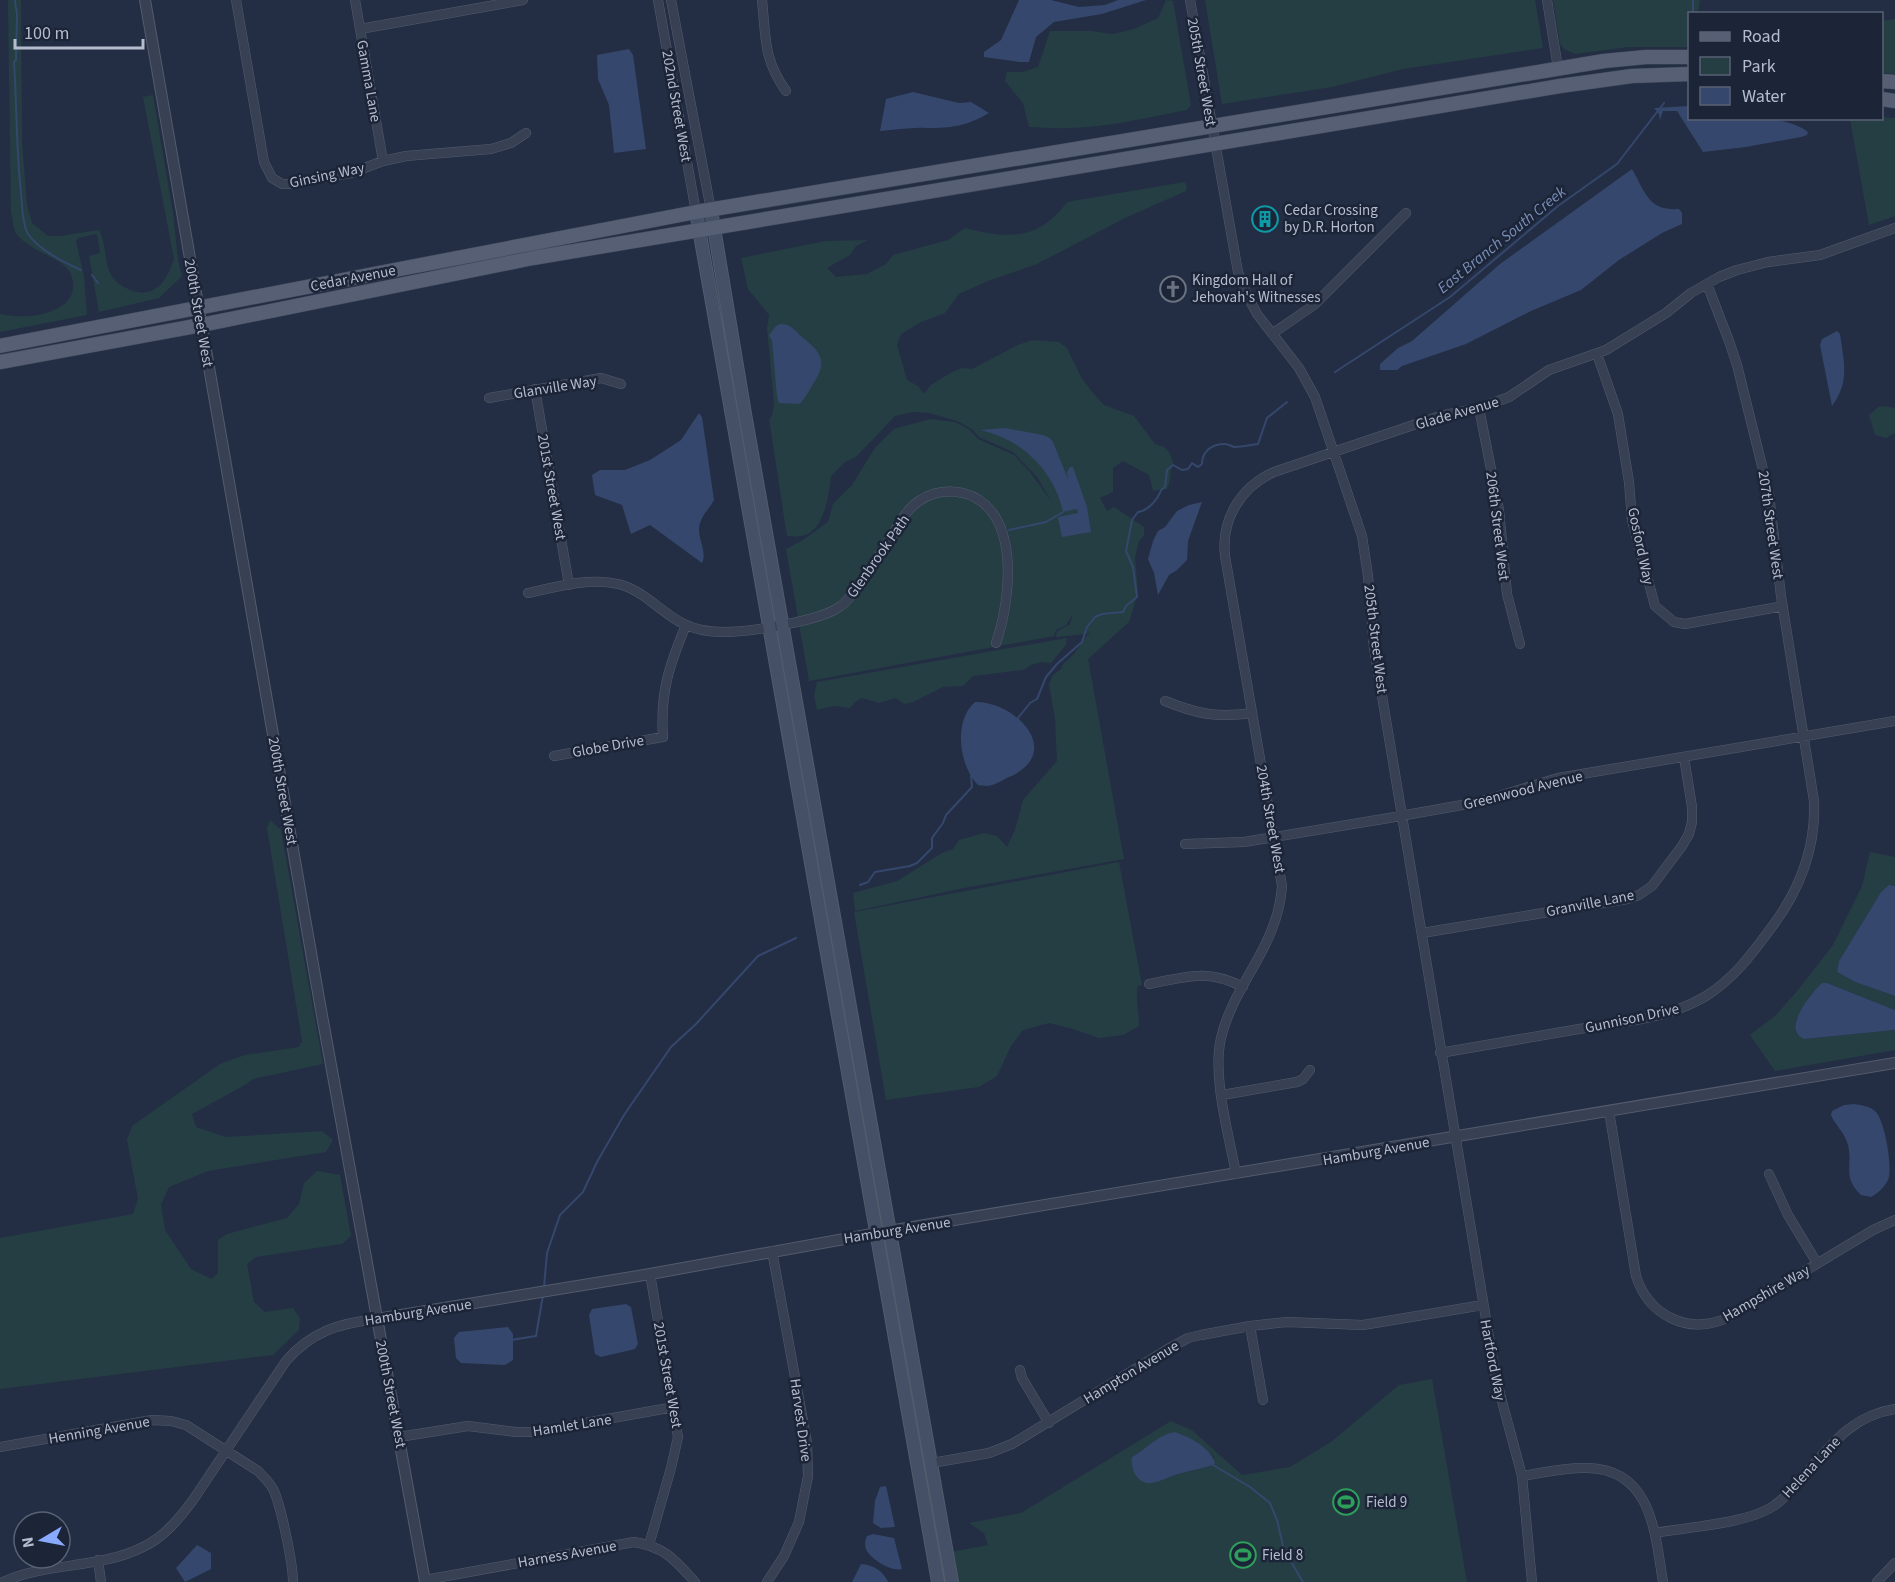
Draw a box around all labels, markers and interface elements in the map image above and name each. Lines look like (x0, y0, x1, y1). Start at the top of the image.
scale bar (15, 12, 142, 50)
legend (1688, 12, 1883, 120)
street label: 205th Street West (1182, 16, 1221, 128)
text: 100 m (24, 21, 69, 46)
text: Road (1742, 24, 1781, 49)
street label: Gamma Lane (351, 39, 386, 124)
street label: 202nd Street West (656, 49, 697, 163)
text: Park (1742, 54, 1776, 79)
text: Water (1742, 84, 1786, 109)
street label: Ginsing Way (288, 157, 366, 194)
water label: East Branch South Creek (1433, 181, 1571, 299)
place label: Cedar Crossing by D.R. Horton (1284, 200, 1378, 238)
building icon: Cedar Crossing by D.R. Horton (1250, 204, 1280, 234)
street label: 200th Street West (179, 257, 218, 369)
street label: Cedar Avenue (309, 260, 397, 297)
place label: Kingdom Hall of Jehovah's Witnesses (1192, 270, 1321, 308)
church icon: Kingdom Hall of Jehovah's Witnesses (1158, 274, 1188, 304)
street label: Glanville Way (512, 371, 598, 404)
street label: Glade Avenue (1413, 392, 1501, 435)
street label: 201st Street West (532, 432, 571, 542)
street label: 207th Street West (1752, 469, 1789, 581)
street label: 206th Street West (1480, 470, 1515, 582)
street label: Gosford Way (1622, 506, 1659, 587)
street label: Glenbrook Path (842, 510, 915, 602)
street label: 205th Street West (1358, 583, 1393, 695)
street label: Globe Drive (571, 730, 646, 763)
street label: 200th Street West (263, 735, 302, 847)
street label: 204th Street West (1251, 763, 1290, 875)
street label: Greenwood Avenue (1461, 766, 1585, 815)
street label: Granville Lane (1544, 885, 1636, 922)
street label: Gunnison Drive (1583, 998, 1681, 1039)
street label: Hamburg Avenue (1321, 1132, 1431, 1171)
street label: Hamburg Avenue (842, 1212, 952, 1249)
street label: Hampshire Way (1719, 1260, 1814, 1327)
street label: Hamburg Avenue (363, 1294, 473, 1331)
street label: Hartford Way (1474, 1318, 1511, 1403)
street label: 201st Street West (648, 1320, 687, 1430)
street label: Hampton Avenue (1079, 1336, 1183, 1409)
street label: 200th Street West (370, 1338, 411, 1450)
street label: Harvest Drive (784, 1377, 817, 1463)
street label: Hamlet Lane (531, 1409, 613, 1442)
street label: Henning Avenue (47, 1411, 151, 1450)
street label: Helena Lane (1777, 1432, 1846, 1503)
sports icon: Field 9 (1331, 1487, 1361, 1517)
place label: Field 9 (1366, 1492, 1407, 1513)
north arrow (12, 1510, 72, 1570)
text: N (16, 1535, 40, 1550)
street label: Harness Avenue (516, 1535, 618, 1574)
sports icon: Field 8 (1228, 1540, 1258, 1570)
place label: Field 8 (1262, 1545, 1303, 1566)

